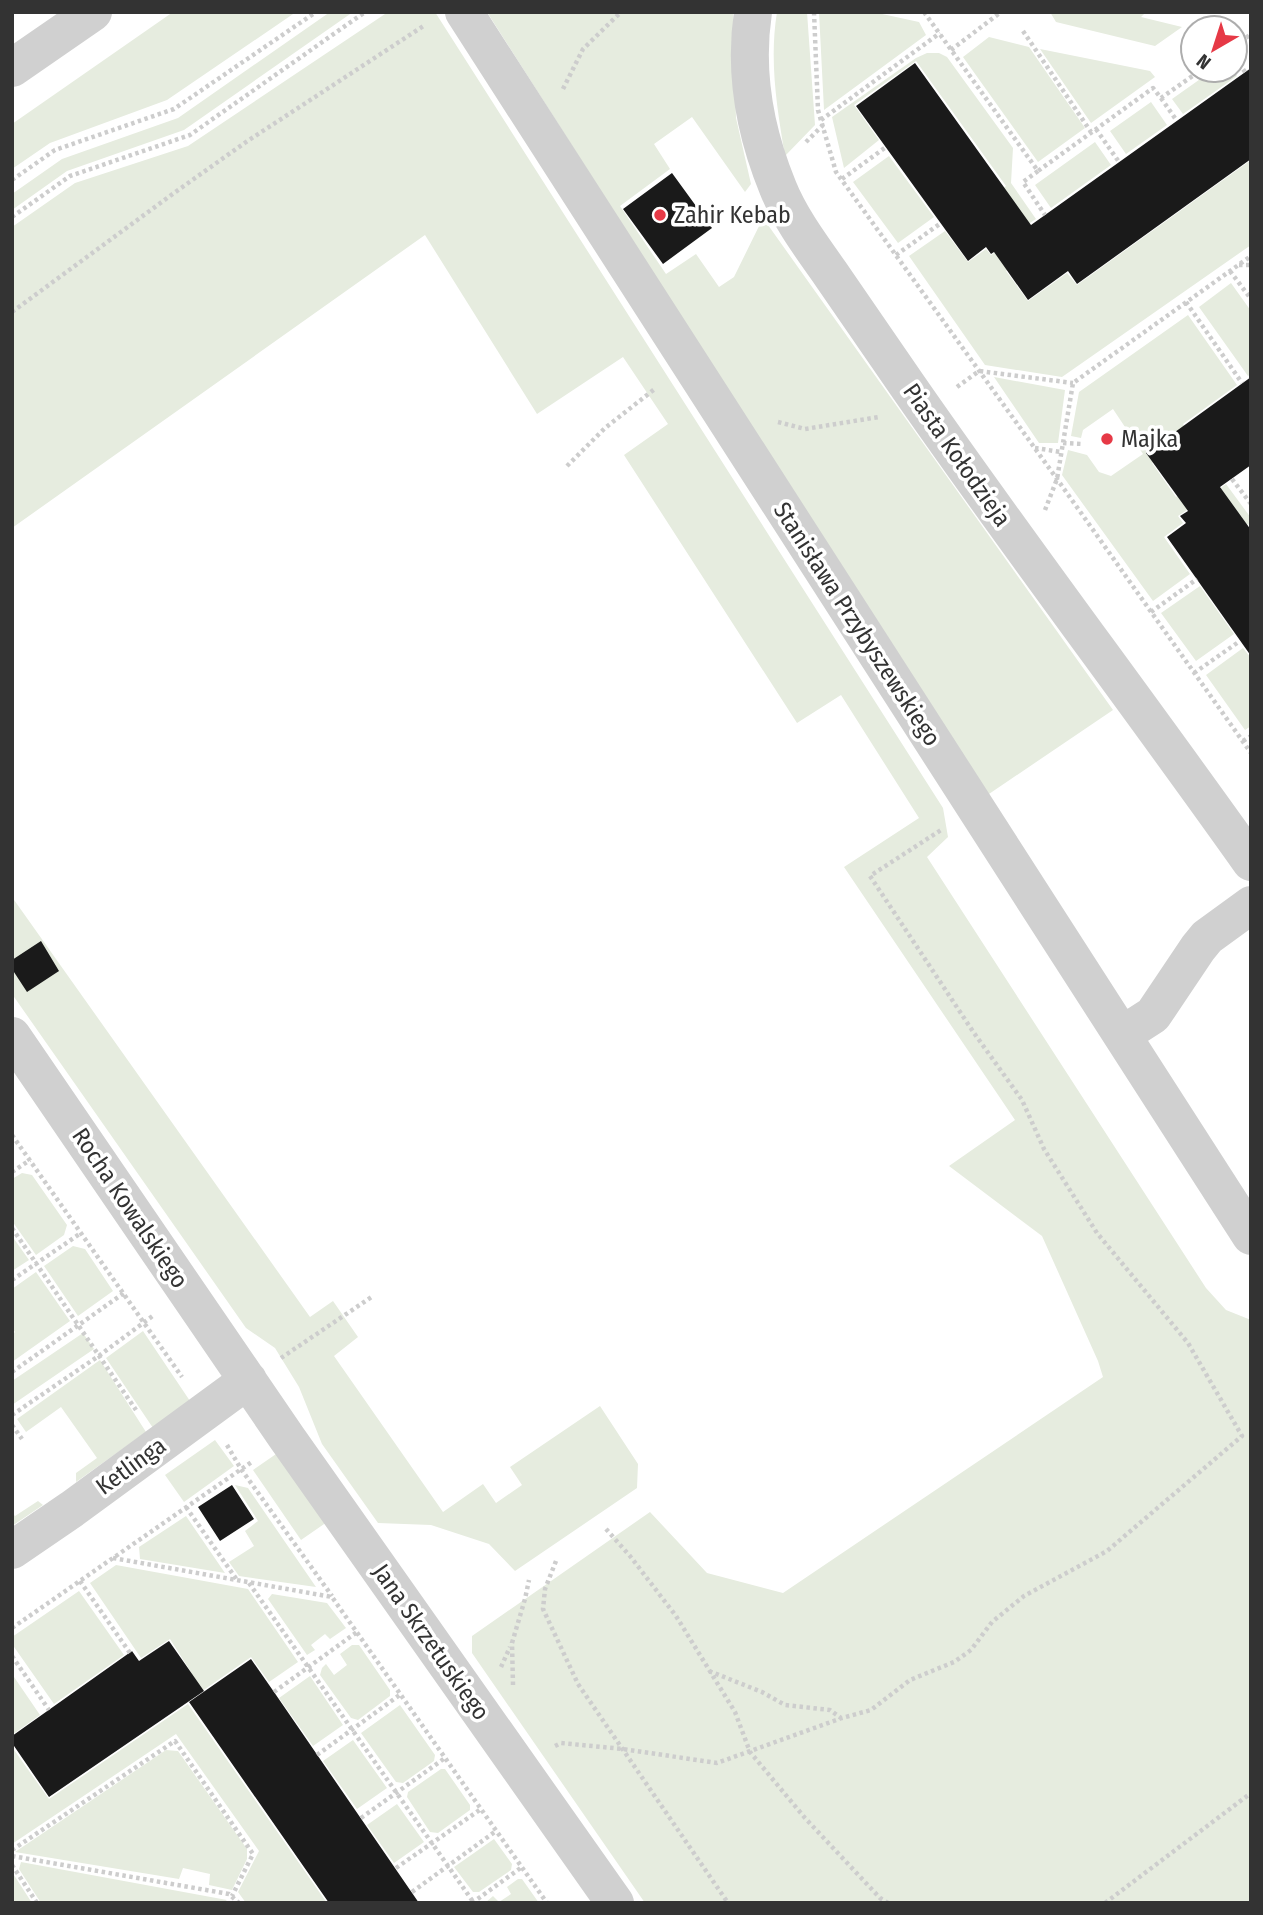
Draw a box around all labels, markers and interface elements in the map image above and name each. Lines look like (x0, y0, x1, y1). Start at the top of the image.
north arrow (1179, 14, 1249, 84)
text: N (1192, 49, 1215, 74)
place label: Zahir Kebab (674, 201, 791, 229)
marker: Zahir Kebab (652, 207, 668, 223)
street label: Piasta Kołodzieja (897, 378, 1017, 532)
place label: Majka (1121, 425, 1178, 453)
marker: Majka (1099, 431, 1115, 447)
street label: Stanisława Przybyszewskiego (768, 497, 946, 751)
street label: Rocha Kowalskiego (66, 1123, 194, 1293)
street label: Ketlinga (91, 1431, 171, 1501)
street label: Jana Skrzetuskiego (367, 1559, 495, 1725)

